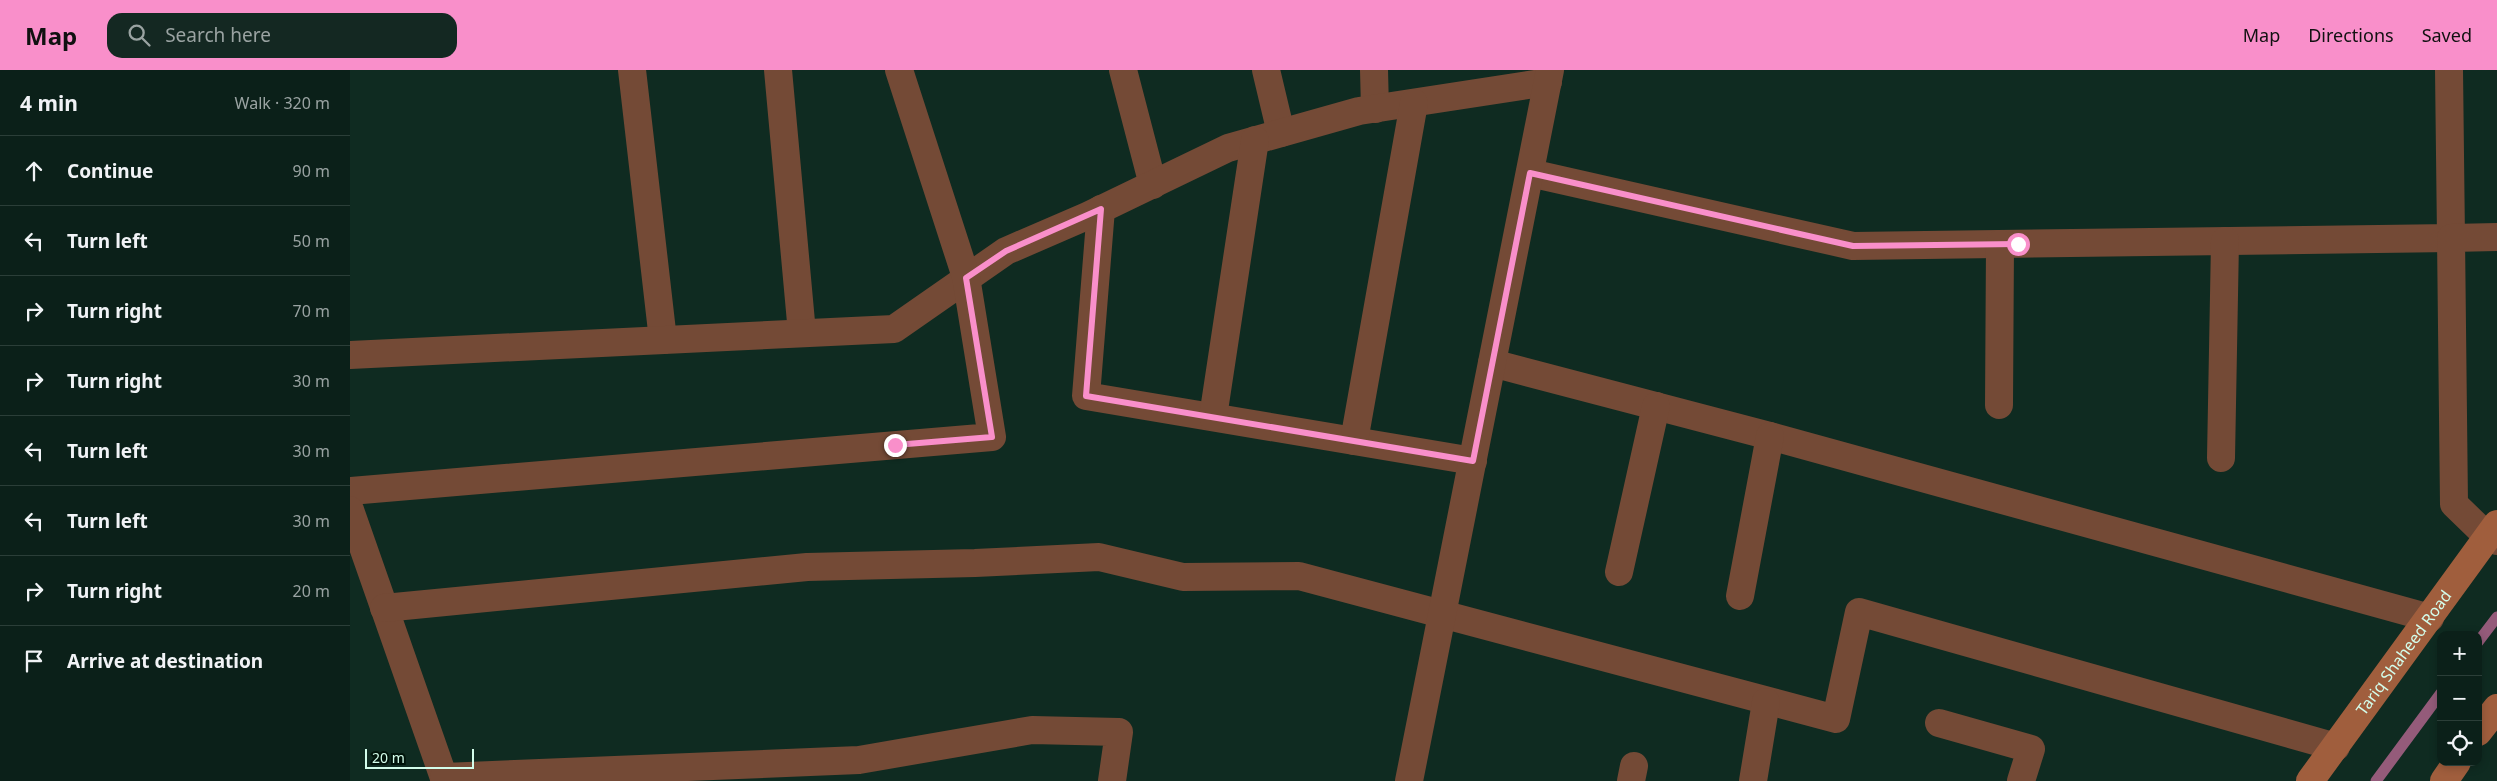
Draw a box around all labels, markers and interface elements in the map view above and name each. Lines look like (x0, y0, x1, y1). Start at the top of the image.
search box (107, 13, 457, 58)
text: Map (25, 19, 77, 52)
icon: search (125, 21, 153, 49)
text: Search here (165, 22, 271, 48)
text: Map (2243, 23, 2280, 47)
text: Directions (2308, 23, 2394, 47)
text: Saved (2422, 23, 2472, 47)
text: 4 min (20, 89, 78, 117)
text: Walk · 320 m (235, 92, 330, 114)
icon: ahead (20, 157, 48, 185)
text: Continue (67, 158, 153, 184)
text: 90 m (293, 160, 330, 182)
icon: left (20, 227, 48, 255)
text: Turn left (67, 228, 148, 254)
text: 50 m (293, 230, 330, 252)
route start (2007, 233, 2030, 256)
icon: right (20, 297, 48, 325)
text: Turn right (67, 298, 162, 324)
text: 70 m (293, 300, 330, 322)
icon: right (20, 367, 48, 395)
text: Turn right (67, 368, 162, 394)
text: 30 m (293, 370, 330, 392)
route end (884, 434, 907, 457)
icon: left (20, 437, 48, 465)
text: Turn left (67, 438, 148, 464)
text: 30 m (293, 440, 330, 462)
icon: left (20, 507, 48, 535)
text: Turn left (67, 508, 148, 534)
text: 30 m (293, 510, 330, 532)
icon: right (20, 577, 48, 605)
text: Turn right (67, 578, 162, 604)
text: 20 m (293, 580, 330, 602)
street label: Tariq Shaheed Road (2351, 586, 2456, 719)
map controls (2437, 631, 2482, 766)
button: + (2437, 631, 2482, 676)
icon: arrive (20, 647, 48, 675)
text: Arrive at destination (67, 648, 263, 674)
button: − (2437, 676, 2482, 721)
button: locate (2437, 721, 2482, 766)
scale bar (365, 746, 474, 769)
text: 20 m (372, 748, 405, 767)

